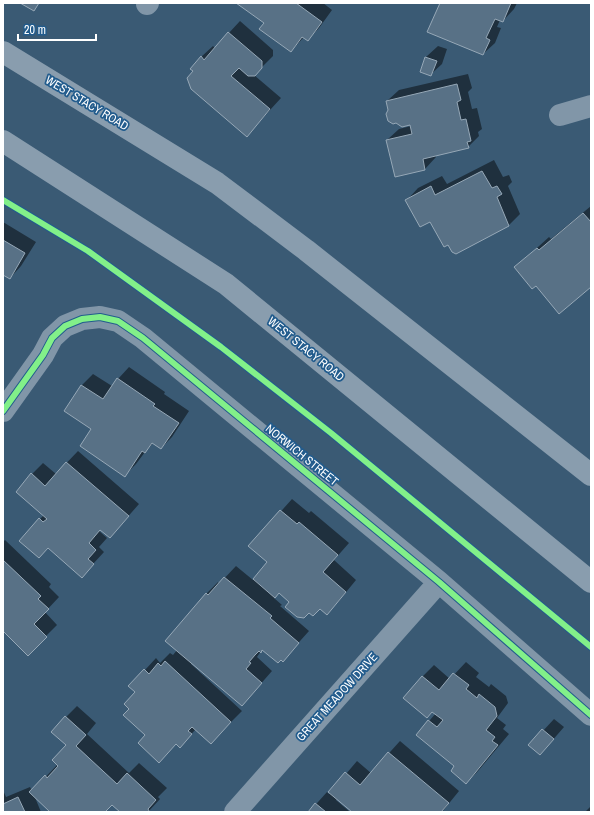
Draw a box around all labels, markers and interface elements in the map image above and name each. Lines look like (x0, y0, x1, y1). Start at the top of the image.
scale bar (18, 16, 96, 42)
text: 20 m (24, 22, 46, 38)
street label: WEST STACY ROAD (43, 72, 131, 134)
street label: WEST STACY ROAD (264, 313, 348, 385)
street label: NORWICH STREET (262, 421, 342, 489)
street label: GREAT MEADOW DRIVE (293, 649, 381, 745)

